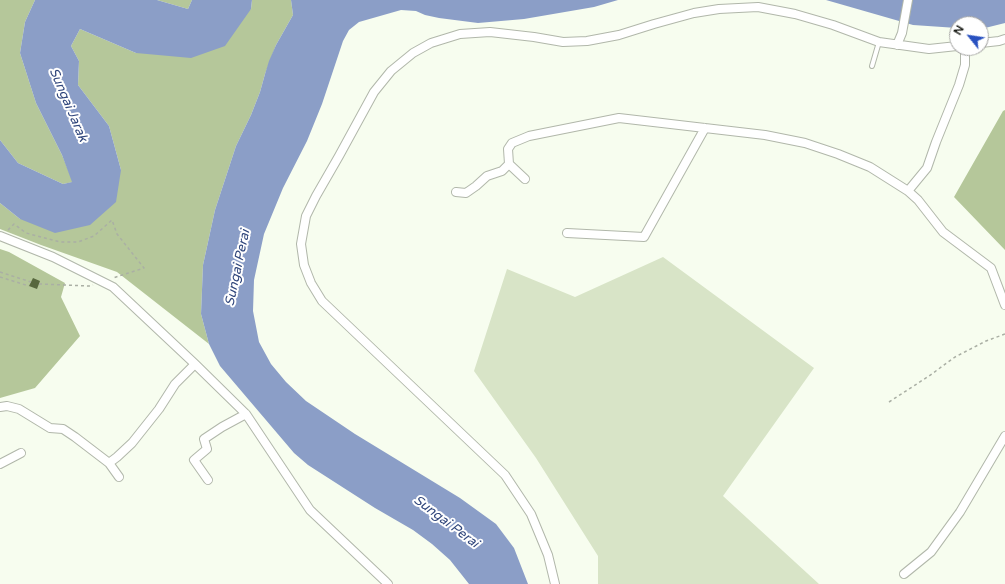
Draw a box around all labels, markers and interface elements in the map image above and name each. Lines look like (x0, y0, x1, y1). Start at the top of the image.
north arrow (949, 16, 989, 56)
text: N (951, 23, 967, 37)
water label: Sungai Jarak (45, 66, 91, 144)
water label: Sungai Perai (222, 229, 254, 307)
water label: Sungai Perai (410, 493, 482, 551)

